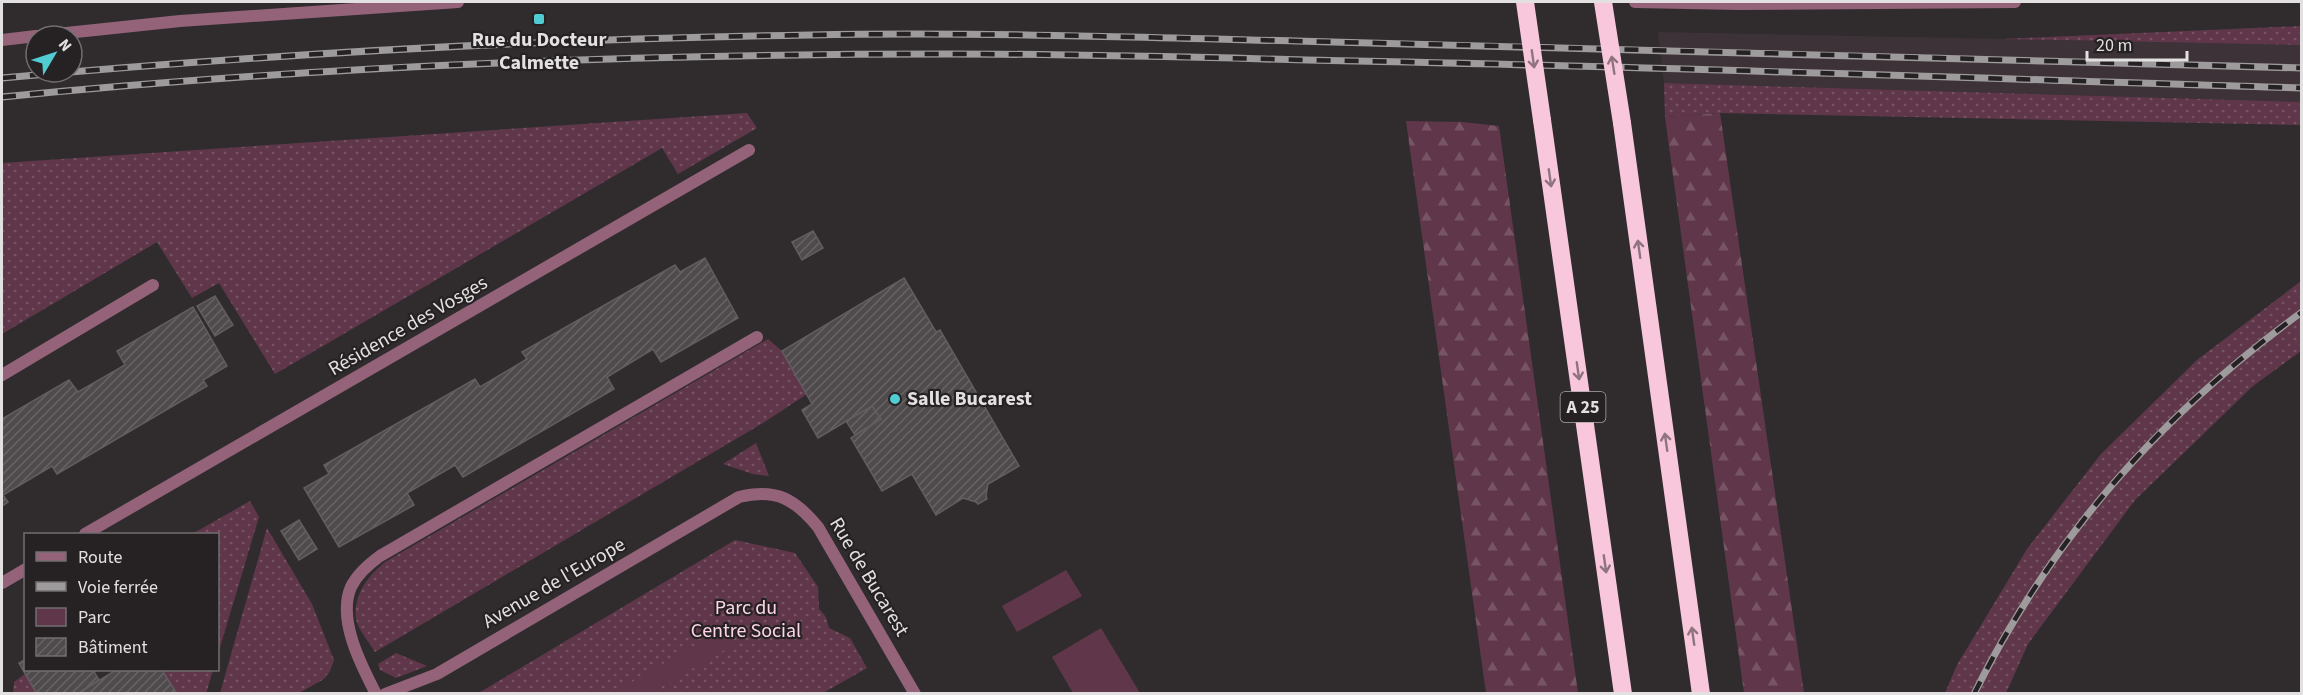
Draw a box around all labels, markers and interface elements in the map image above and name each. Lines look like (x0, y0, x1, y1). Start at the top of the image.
marker: Rue du Docteur Calmette (532, 12, 546, 26)
north arrow (24, 24, 84, 84)
scale bar (2087, 24, 2188, 62)
place label: Rue du Docteur Calmette (472, 26, 606, 77)
text: 20 m (2096, 33, 2132, 58)
text: N (53, 34, 77, 56)
one-way arrow (1528, 49, 1539, 69)
one-way arrow (1607, 56, 1618, 75)
one-way arrow (1544, 168, 1555, 188)
one-way arrow (1634, 240, 1645, 260)
street label: Résidence des Vosges (323, 269, 493, 383)
one-way arrow (1572, 361, 1583, 381)
place label: Salle Bucarest (907, 385, 1032, 413)
marker: Salle Bucarest (888, 392, 902, 406)
road number: A 25 (1560, 392, 1606, 422)
one-way arrow (1661, 433, 1672, 453)
street label: Rue de Bucarest (822, 512, 916, 642)
street label: Avenue de l'Europe (477, 531, 631, 635)
legend (24, 533, 219, 671)
text: Route (78, 545, 122, 570)
one-way arrow (1600, 554, 1611, 574)
text: Voie ferrée (78, 575, 158, 600)
park label: Parc du Centre Social (691, 594, 801, 645)
text: Parc (78, 605, 111, 630)
one-way arrow (1687, 626, 1698, 646)
text: Bâtiment (78, 635, 148, 660)

